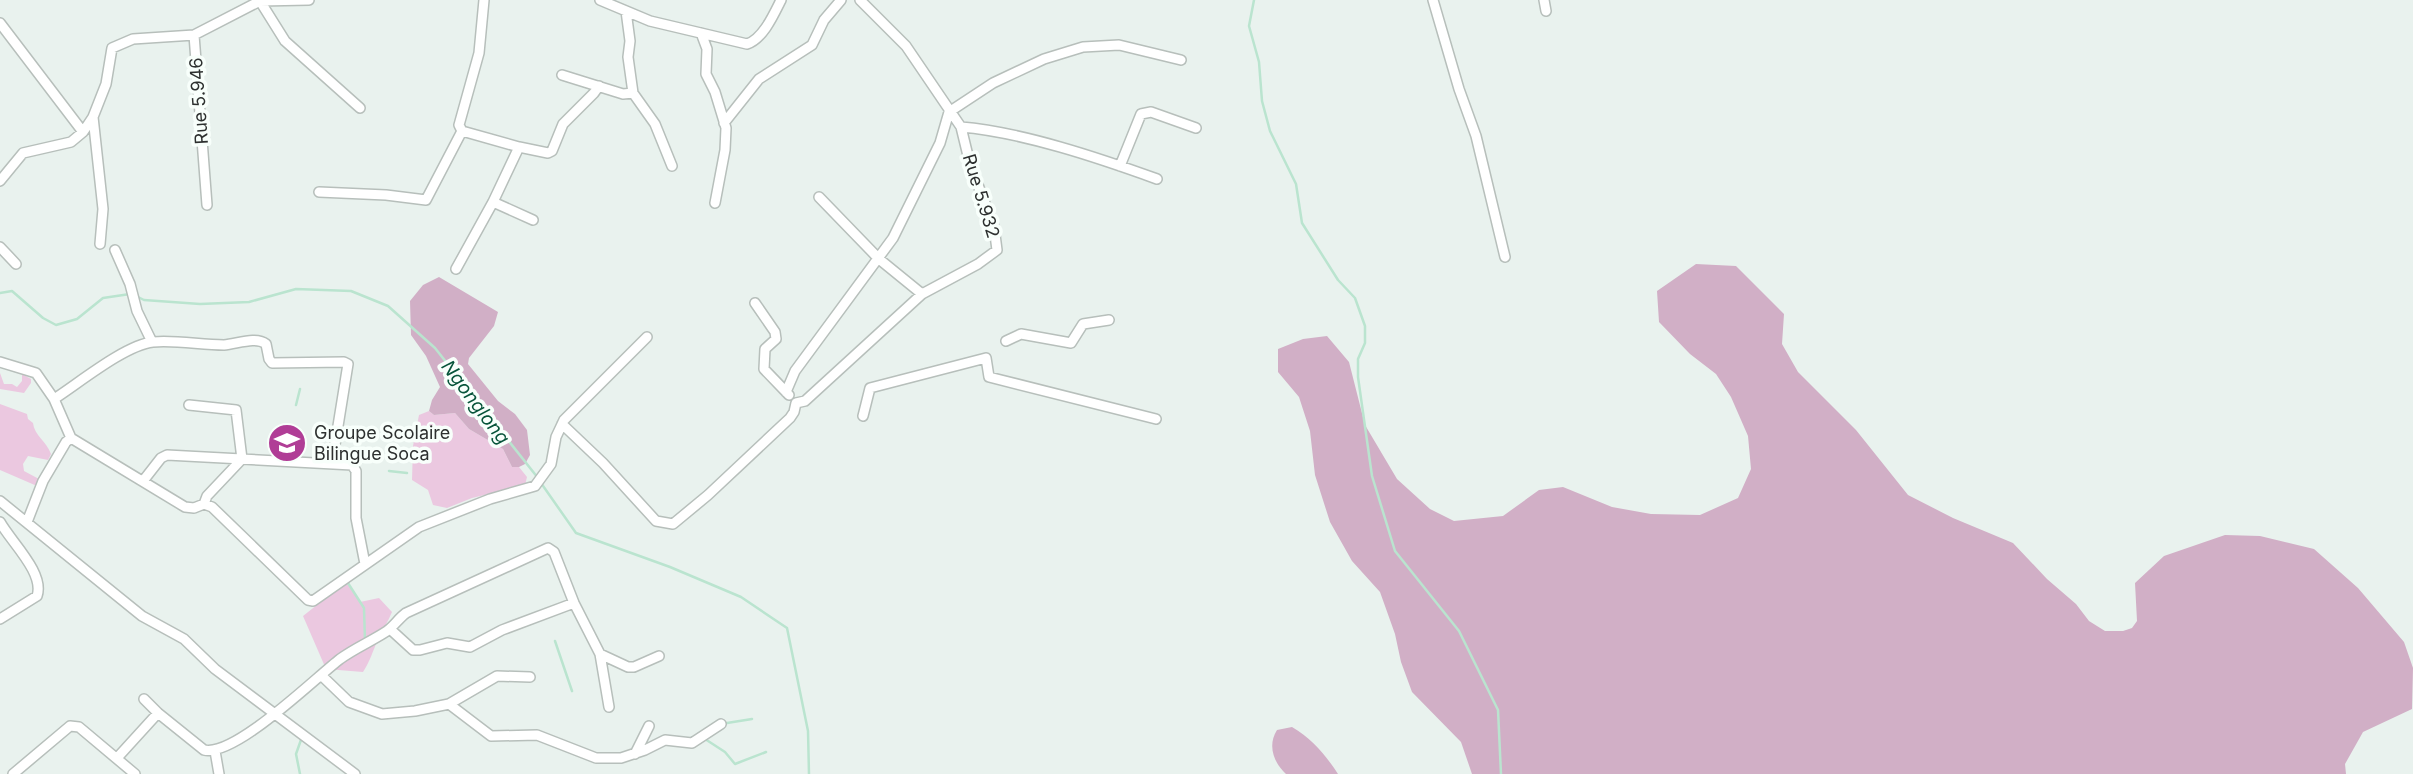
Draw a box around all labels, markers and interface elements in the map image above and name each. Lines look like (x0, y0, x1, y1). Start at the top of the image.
street label: Rue 5.946 (185, 57, 212, 145)
street label: Rue 5.932 (959, 151, 1004, 240)
water label: Ngonglong (437, 356, 515, 449)
school or university icon: Groupe Scolaire Bilingue Soca (266, 422, 308, 464)
place label: Groupe Scolaire Bilingue Soca (314, 422, 450, 464)

